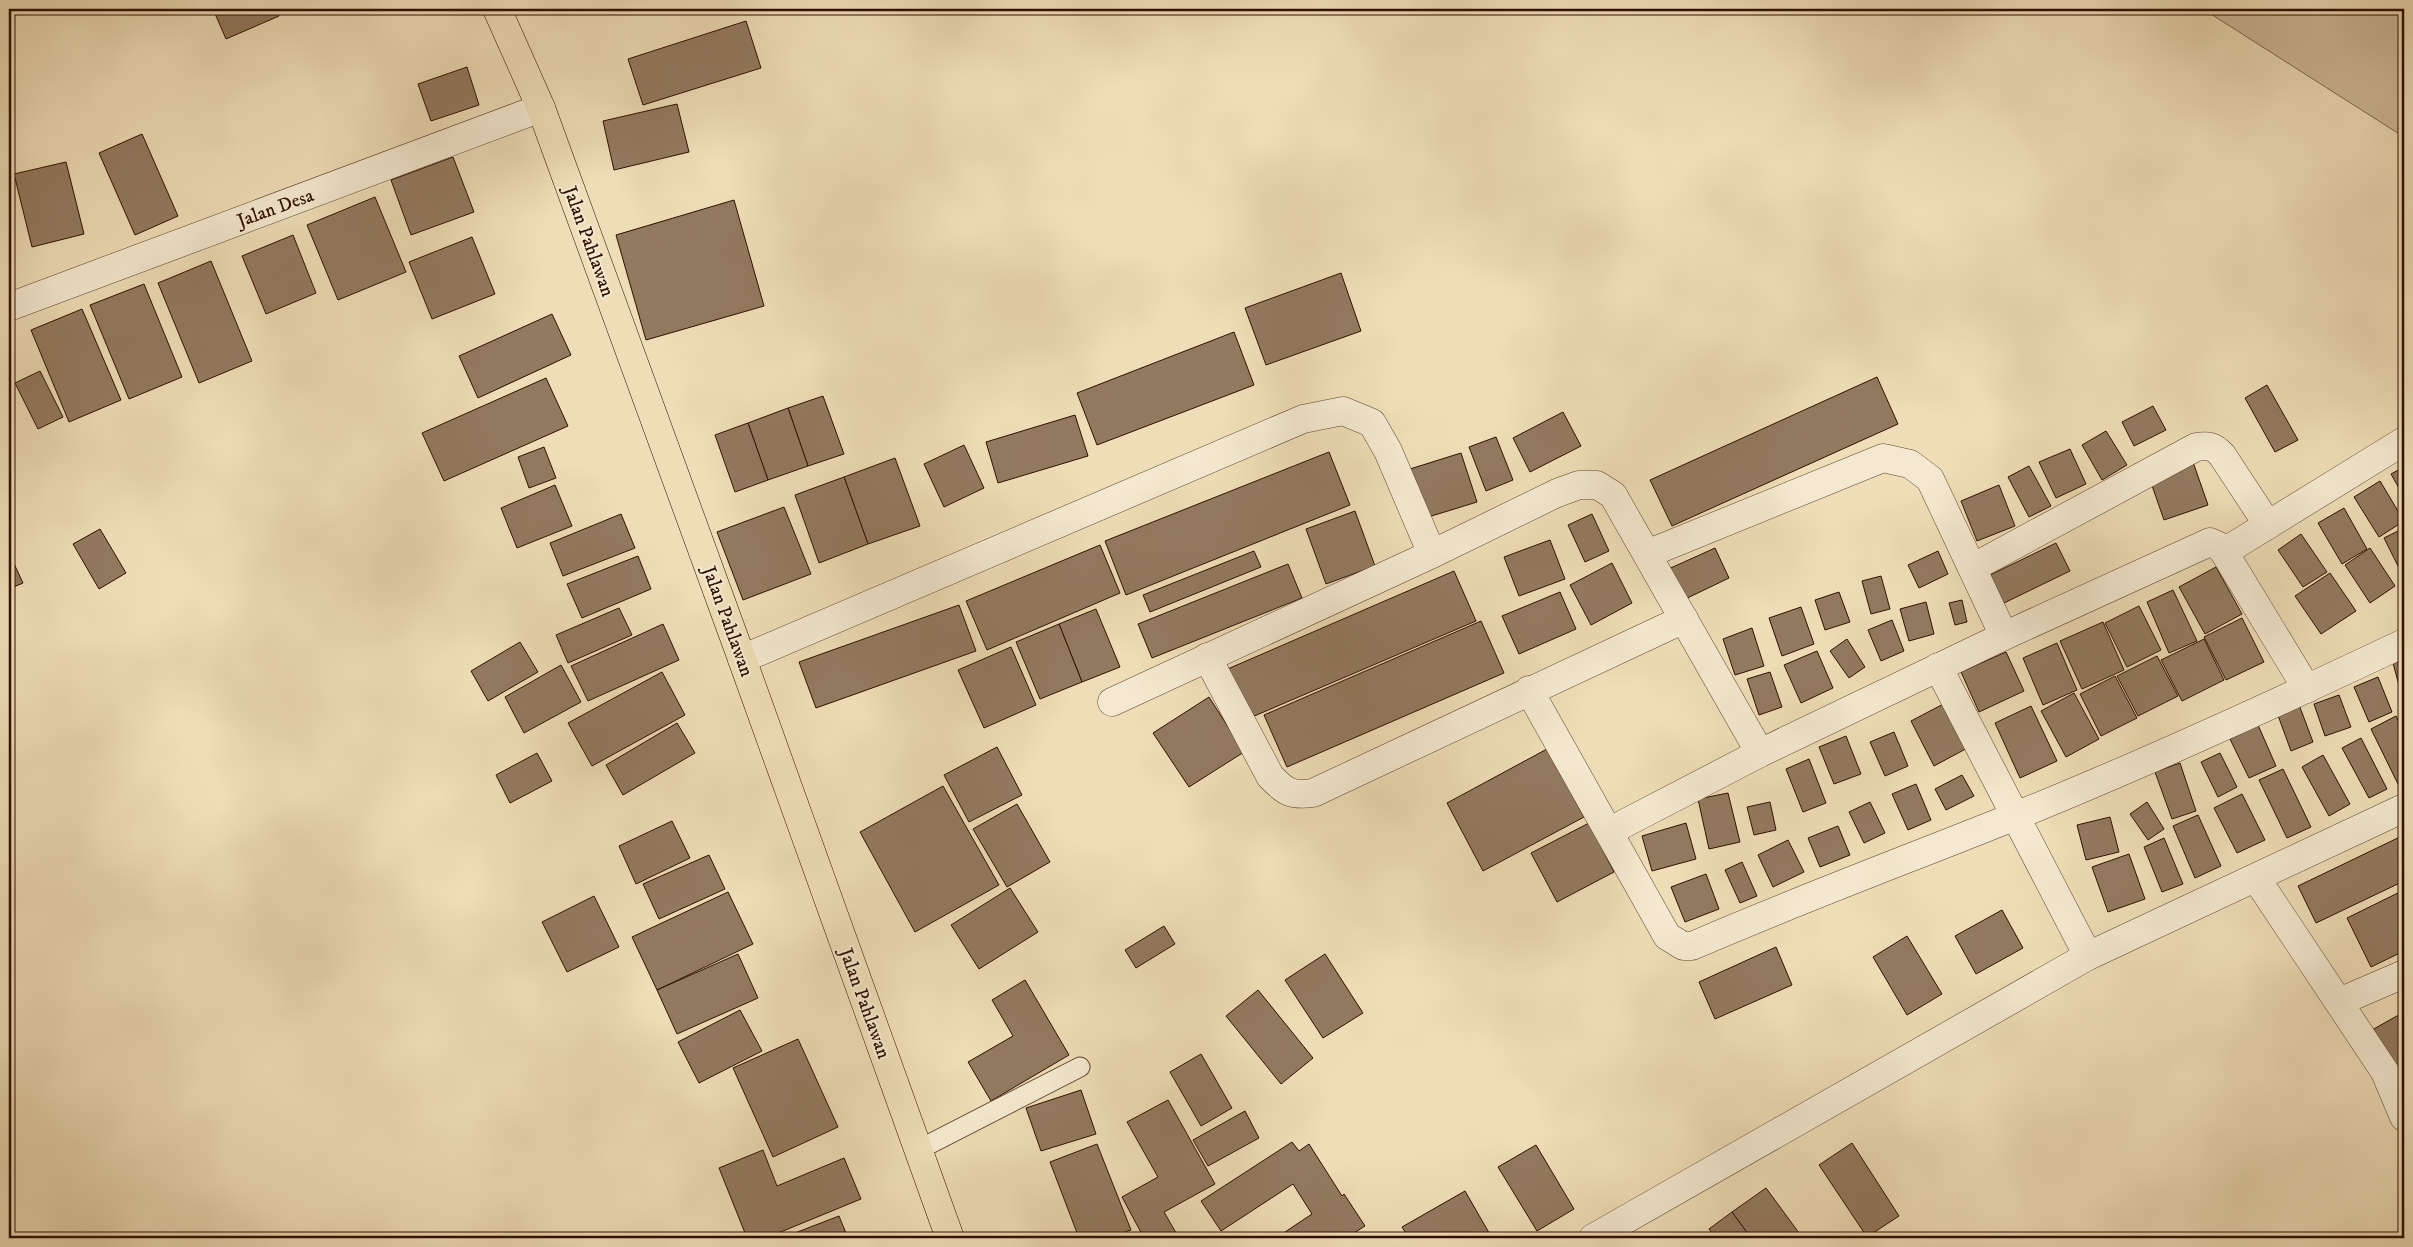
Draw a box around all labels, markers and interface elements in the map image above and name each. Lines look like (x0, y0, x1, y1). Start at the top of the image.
street label: Jalan Pahlawan (557, 181, 619, 300)
street label: Jalan Desa (232, 184, 317, 233)
street label: Jalan Pahlawan (696, 561, 758, 680)
street label: Jalan Pahlawan (833, 943, 895, 1062)

